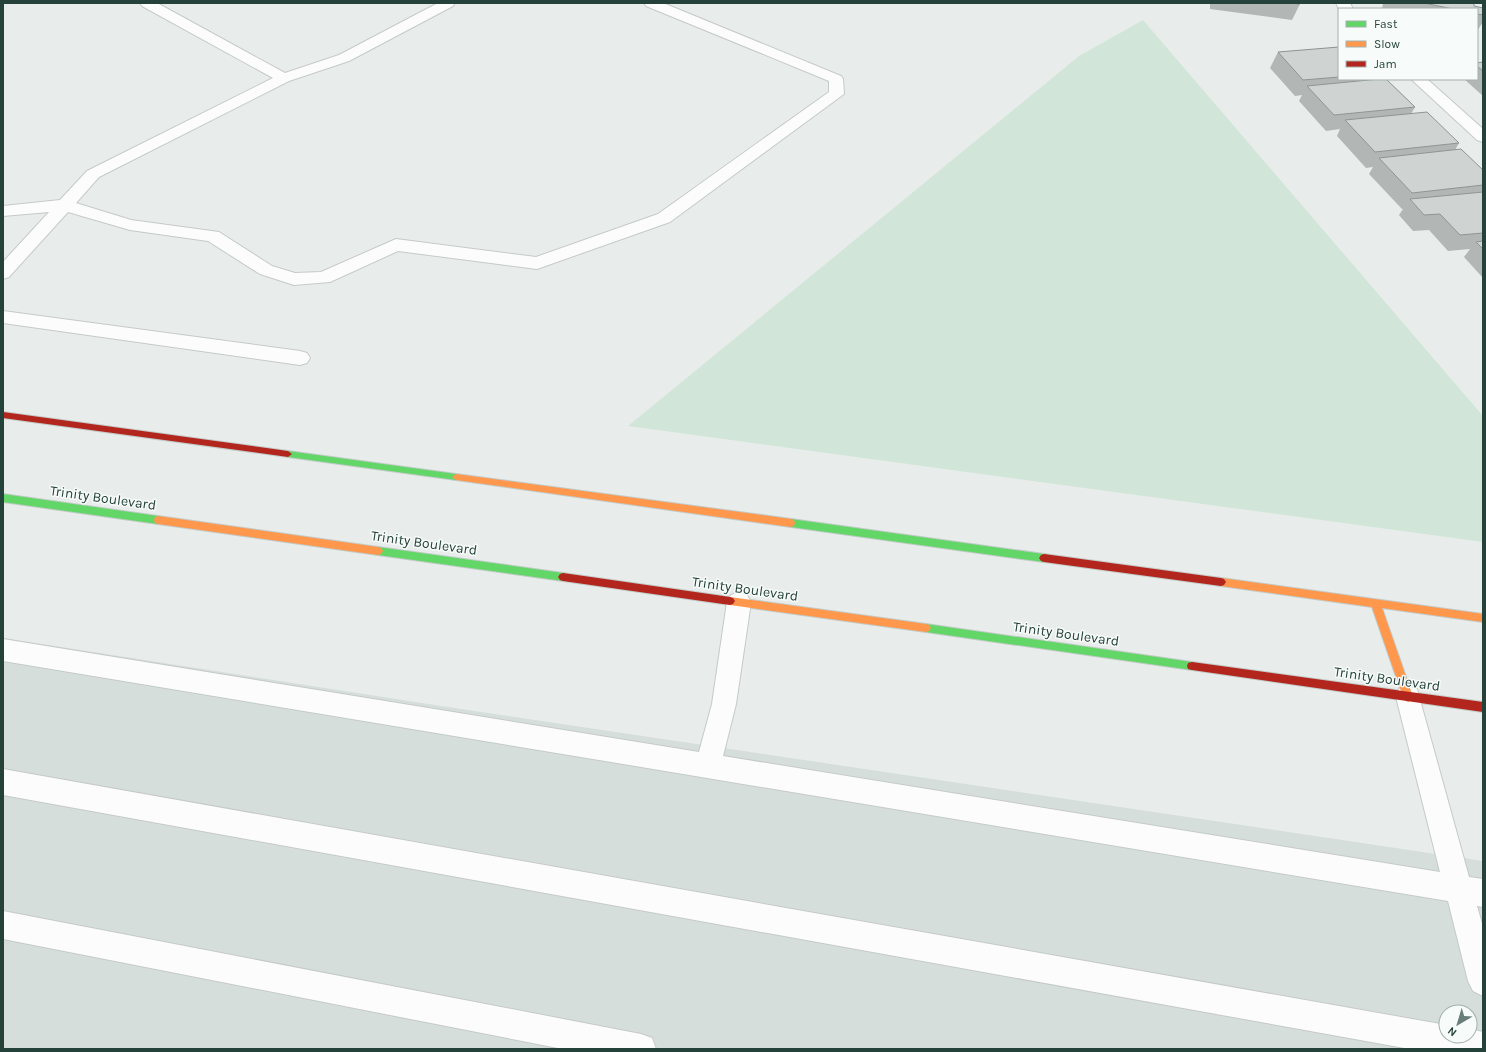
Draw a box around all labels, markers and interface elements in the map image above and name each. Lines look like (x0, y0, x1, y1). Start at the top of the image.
legend (1338, 8, 1478, 80)
text: Fast (1374, 17, 1398, 31)
text: Slow (1374, 37, 1400, 51)
text: Jam (1374, 57, 1397, 71)
street label: Trinity Boulevard (49, 482, 157, 514)
street label: Trinity Boulevard (370, 527, 478, 559)
street label: Trinity Boulevard (691, 573, 799, 605)
street label: Trinity Boulevard (1012, 618, 1120, 650)
street label: Trinity Boulevard (1333, 663, 1441, 695)
north arrow (1438, 1004, 1478, 1044)
text: N (1445, 1024, 1459, 1039)

